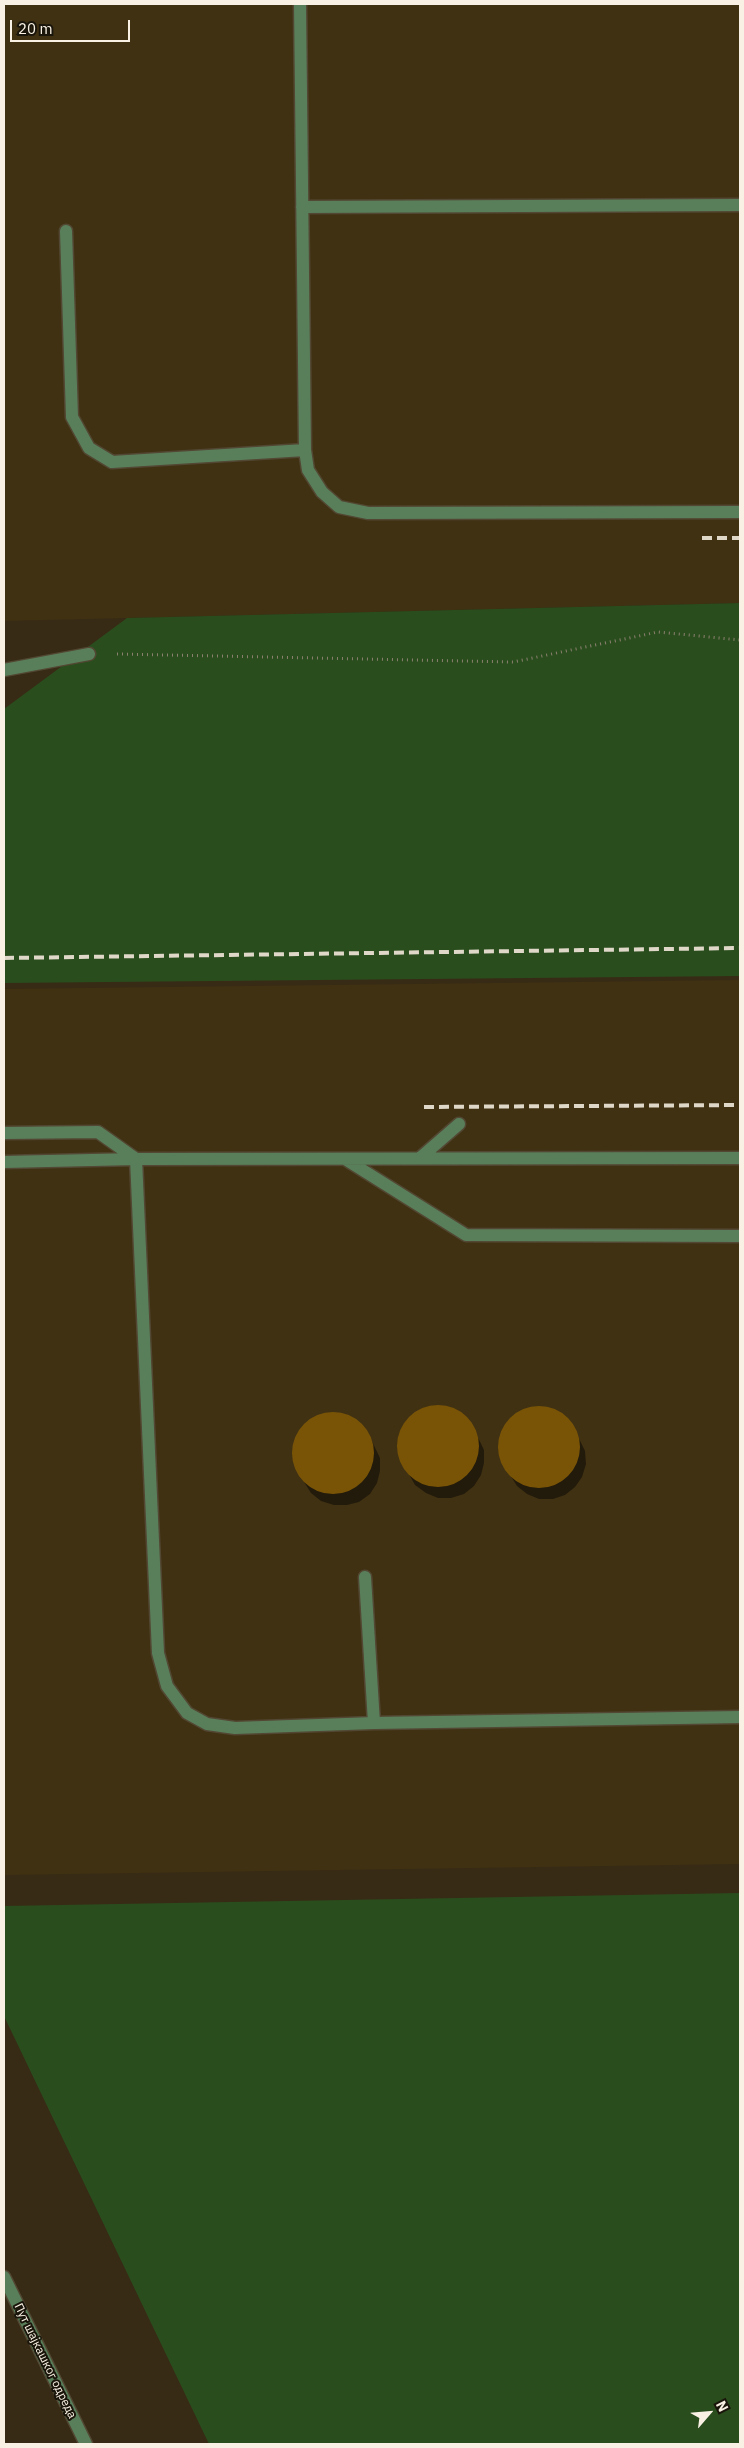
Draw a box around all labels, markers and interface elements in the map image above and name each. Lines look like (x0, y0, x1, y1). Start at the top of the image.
scale bar (12, 10, 132, 42)
text: 20 m (18, 19, 53, 38)
street label: Пут шајкашког одреда (11, 2301, 79, 2421)
north arrow (684, 2388, 734, 2438)
text: N (712, 2398, 733, 2415)

